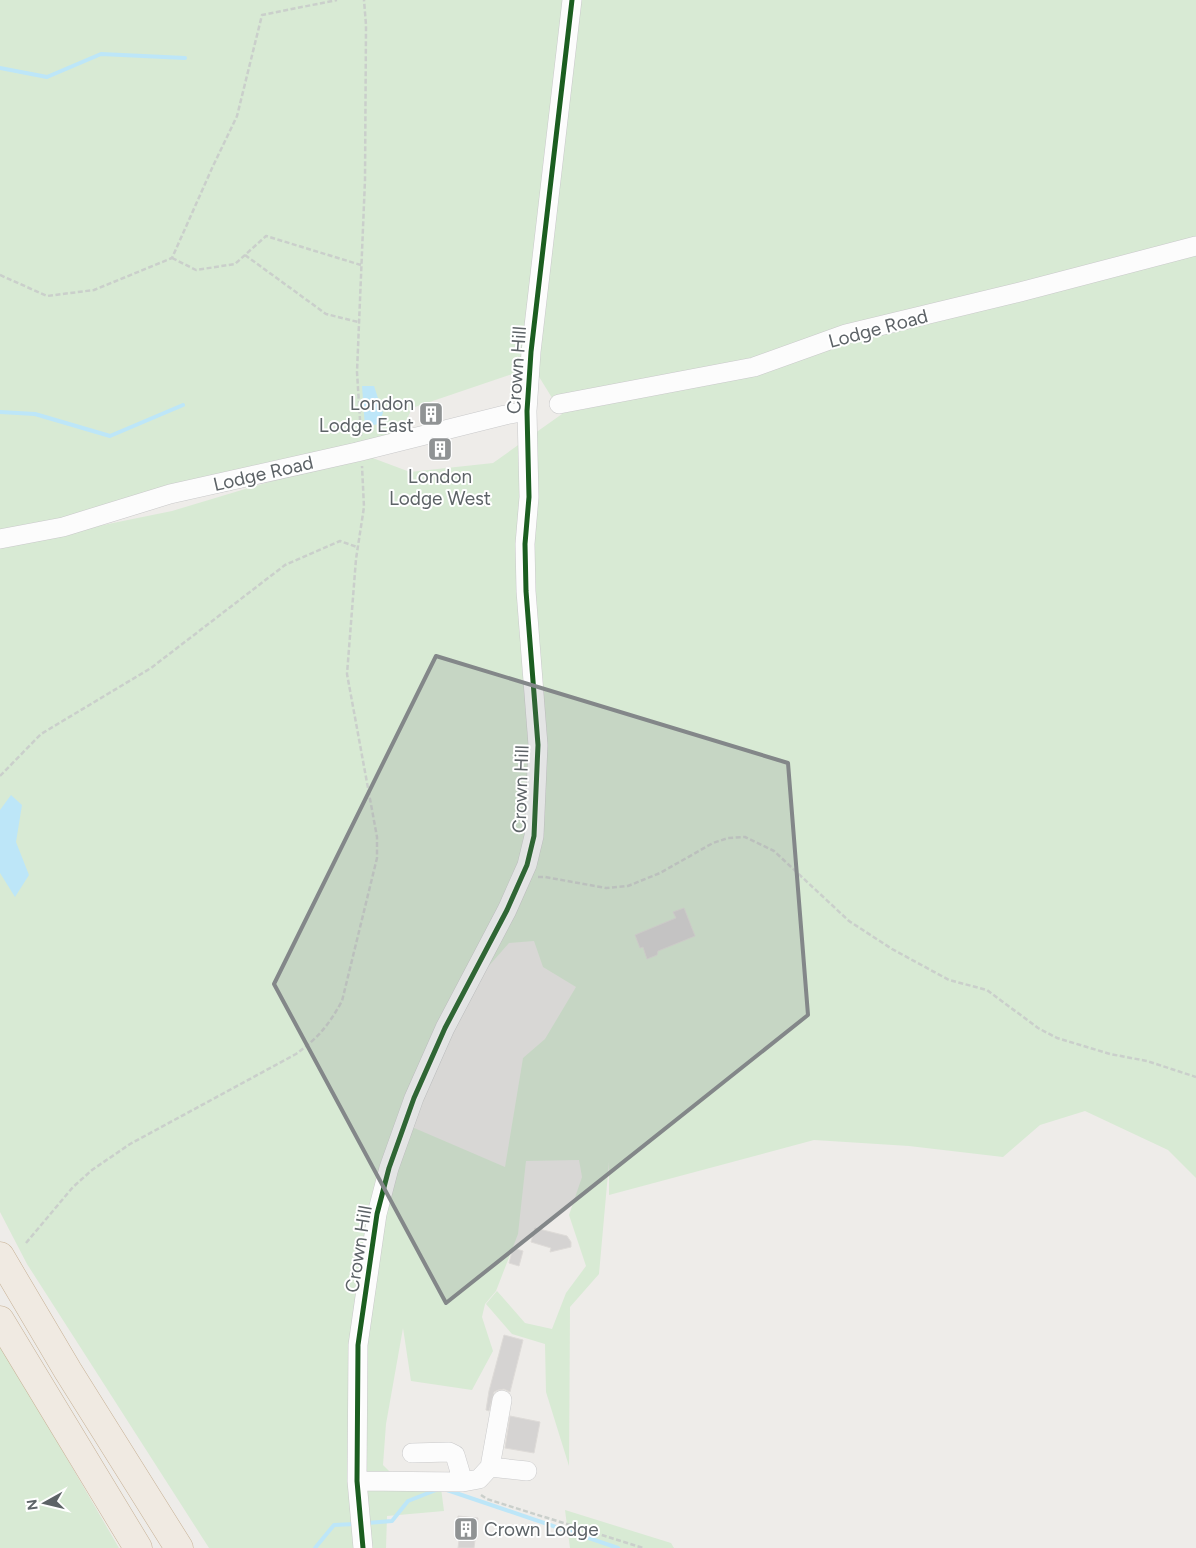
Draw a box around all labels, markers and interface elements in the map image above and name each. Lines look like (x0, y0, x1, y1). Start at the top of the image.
street label: Lodge Road (826, 304, 930, 353)
street label: Crown Hill (502, 325, 531, 415)
place label: London Lodge East (319, 392, 414, 437)
building icon: London Lodge East (418, 401, 444, 427)
building icon: London Lodge West (427, 436, 453, 462)
street label: Lodge Road (211, 451, 315, 496)
place label: London Lodge West (389, 465, 491, 510)
street label: Crown Hill (507, 745, 534, 833)
street label: Crown Hill (340, 1204, 377, 1294)
north arrow (20, 1478, 70, 1528)
text: N (23, 1498, 42, 1511)
building icon: Crown Lodge (453, 1516, 479, 1542)
place label: Crown Lodge (484, 1518, 599, 1541)

